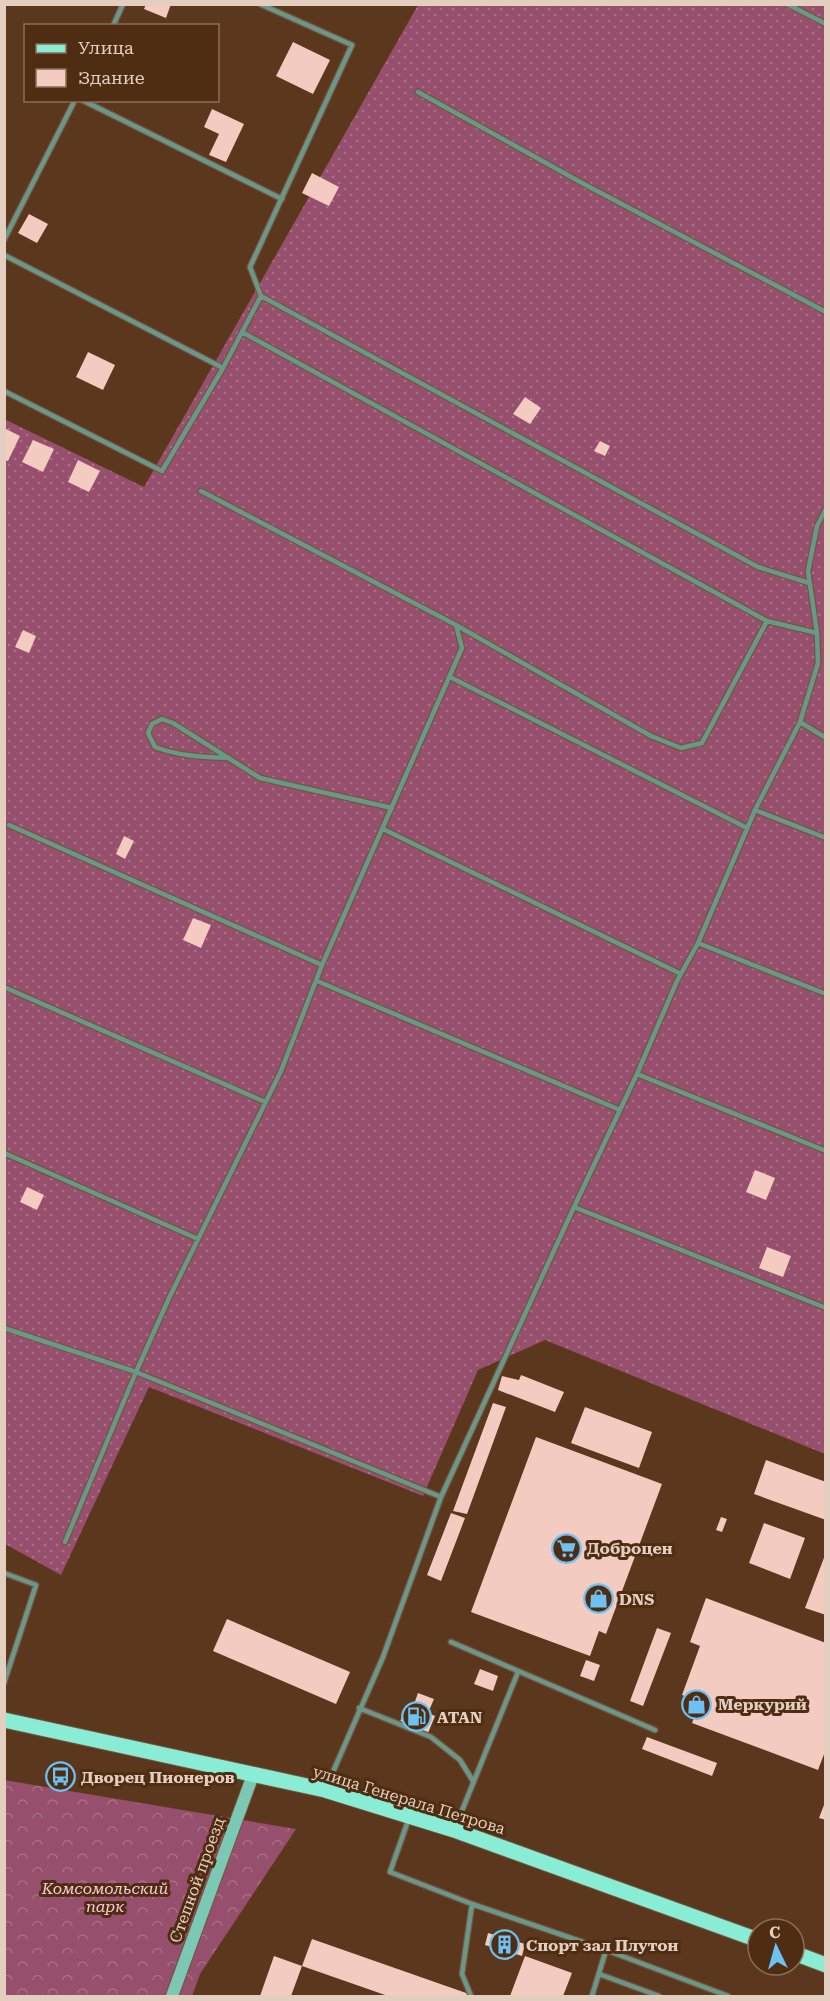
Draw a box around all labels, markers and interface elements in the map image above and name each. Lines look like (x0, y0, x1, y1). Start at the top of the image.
legend (24, 24, 219, 102)
text: Улица (78, 37, 134, 58)
text: Здание (78, 67, 145, 88)
supermarket icon: Доброцен (550, 1532, 582, 1564)
place label: Доброцен (587, 1539, 673, 1558)
shop icon: DNS (582, 1583, 614, 1615)
place label: DNS (619, 1590, 654, 1609)
shop icon: Меркурий (681, 1688, 713, 1720)
place label: Меркурий (718, 1695, 807, 1714)
fuel station icon: ATAN (400, 1701, 432, 1733)
place label: ATAN (437, 1708, 482, 1727)
bus stop icon: Дворец Пионеров (44, 1761, 76, 1793)
street label: улица Генерала Петрова (310, 1762, 508, 1838)
place label: Дворец Пионеров (81, 1768, 235, 1787)
street label: Степной проезд (165, 1815, 229, 1945)
park label: Комсомольский парк (41, 1879, 168, 1916)
north arrow (746, 1917, 806, 1977)
text: С (768, 1923, 781, 1943)
building icon: Спорт зал Плутон (489, 1929, 521, 1961)
place label: Спорт зал Плутон (526, 1936, 679, 1955)

